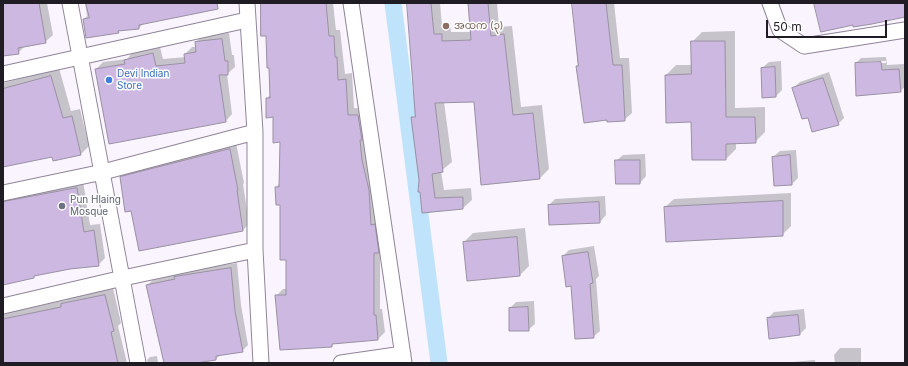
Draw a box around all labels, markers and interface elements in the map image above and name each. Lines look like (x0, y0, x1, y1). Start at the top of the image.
scale bar (768, 12, 889, 38)
text: 50 m (773, 19, 802, 34)
place label: အထက (၃) (454, 20, 503, 32)
marker: အထက (၃) (441, 21, 451, 31)
place label: Devi Indian Store (117, 68, 169, 92)
marker: Devi Indian Store (104, 75, 114, 85)
place label: Pun Hlaing Mosque (70, 194, 121, 218)
marker: Pun Hlaing Mosque (57, 201, 67, 211)

